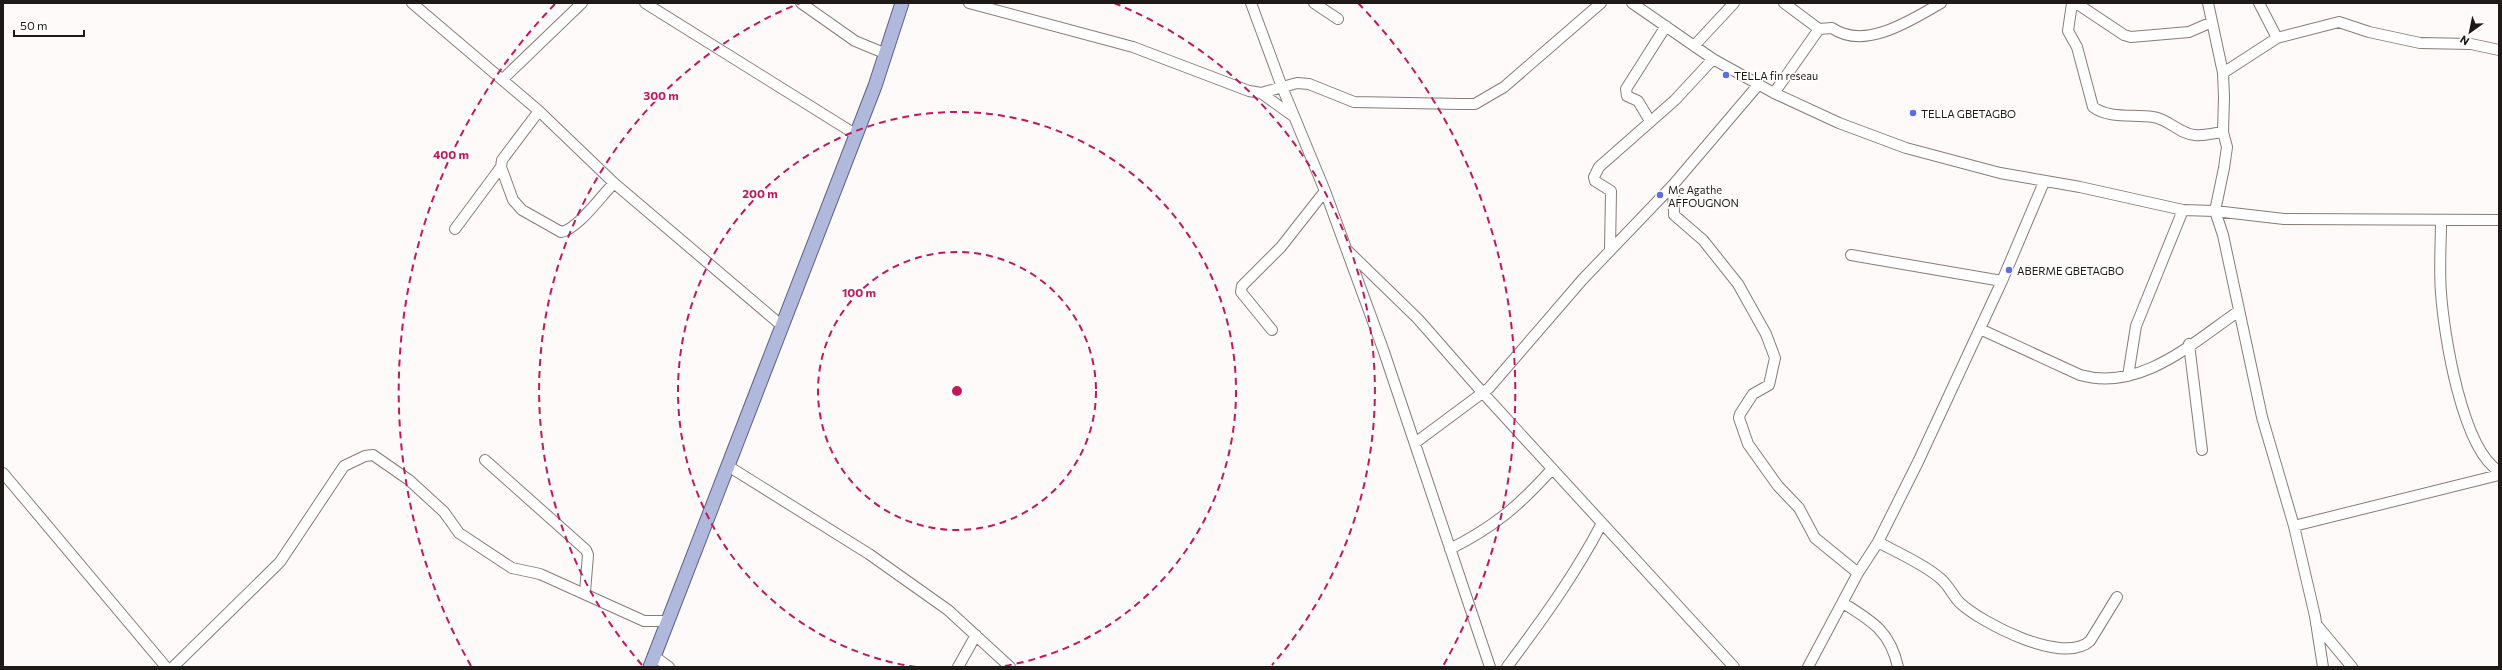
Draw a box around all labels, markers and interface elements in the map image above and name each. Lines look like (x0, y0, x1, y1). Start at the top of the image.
scale bar (14, 12, 84, 38)
north arrow (2450, 12, 2490, 52)
text: 50 m (20, 18, 48, 32)
text: N (2457, 33, 2471, 49)
place label: TELLA fin reseau (1734, 69, 1818, 82)
marker: TELLA fin reseau (1721, 70, 1731, 80)
text: 300 m (643, 88, 679, 102)
place label: TELLA GBETAGBO (1921, 107, 2016, 120)
marker: TELLA GBETAGBO (1908, 108, 1918, 118)
text: 400 m (433, 147, 469, 161)
place label: Me Agathe AFFOUGNON (1668, 183, 1739, 209)
text: 200 m (742, 186, 778, 200)
marker: Me Agathe AFFOUGNON (1655, 190, 1665, 200)
place label: ABERME GBETAGBO (2017, 264, 2124, 277)
marker: ABERME GBETAGBO (2004, 265, 2014, 275)
text: 100 m (842, 285, 876, 299)
centre of rings (950, 384, 964, 398)

